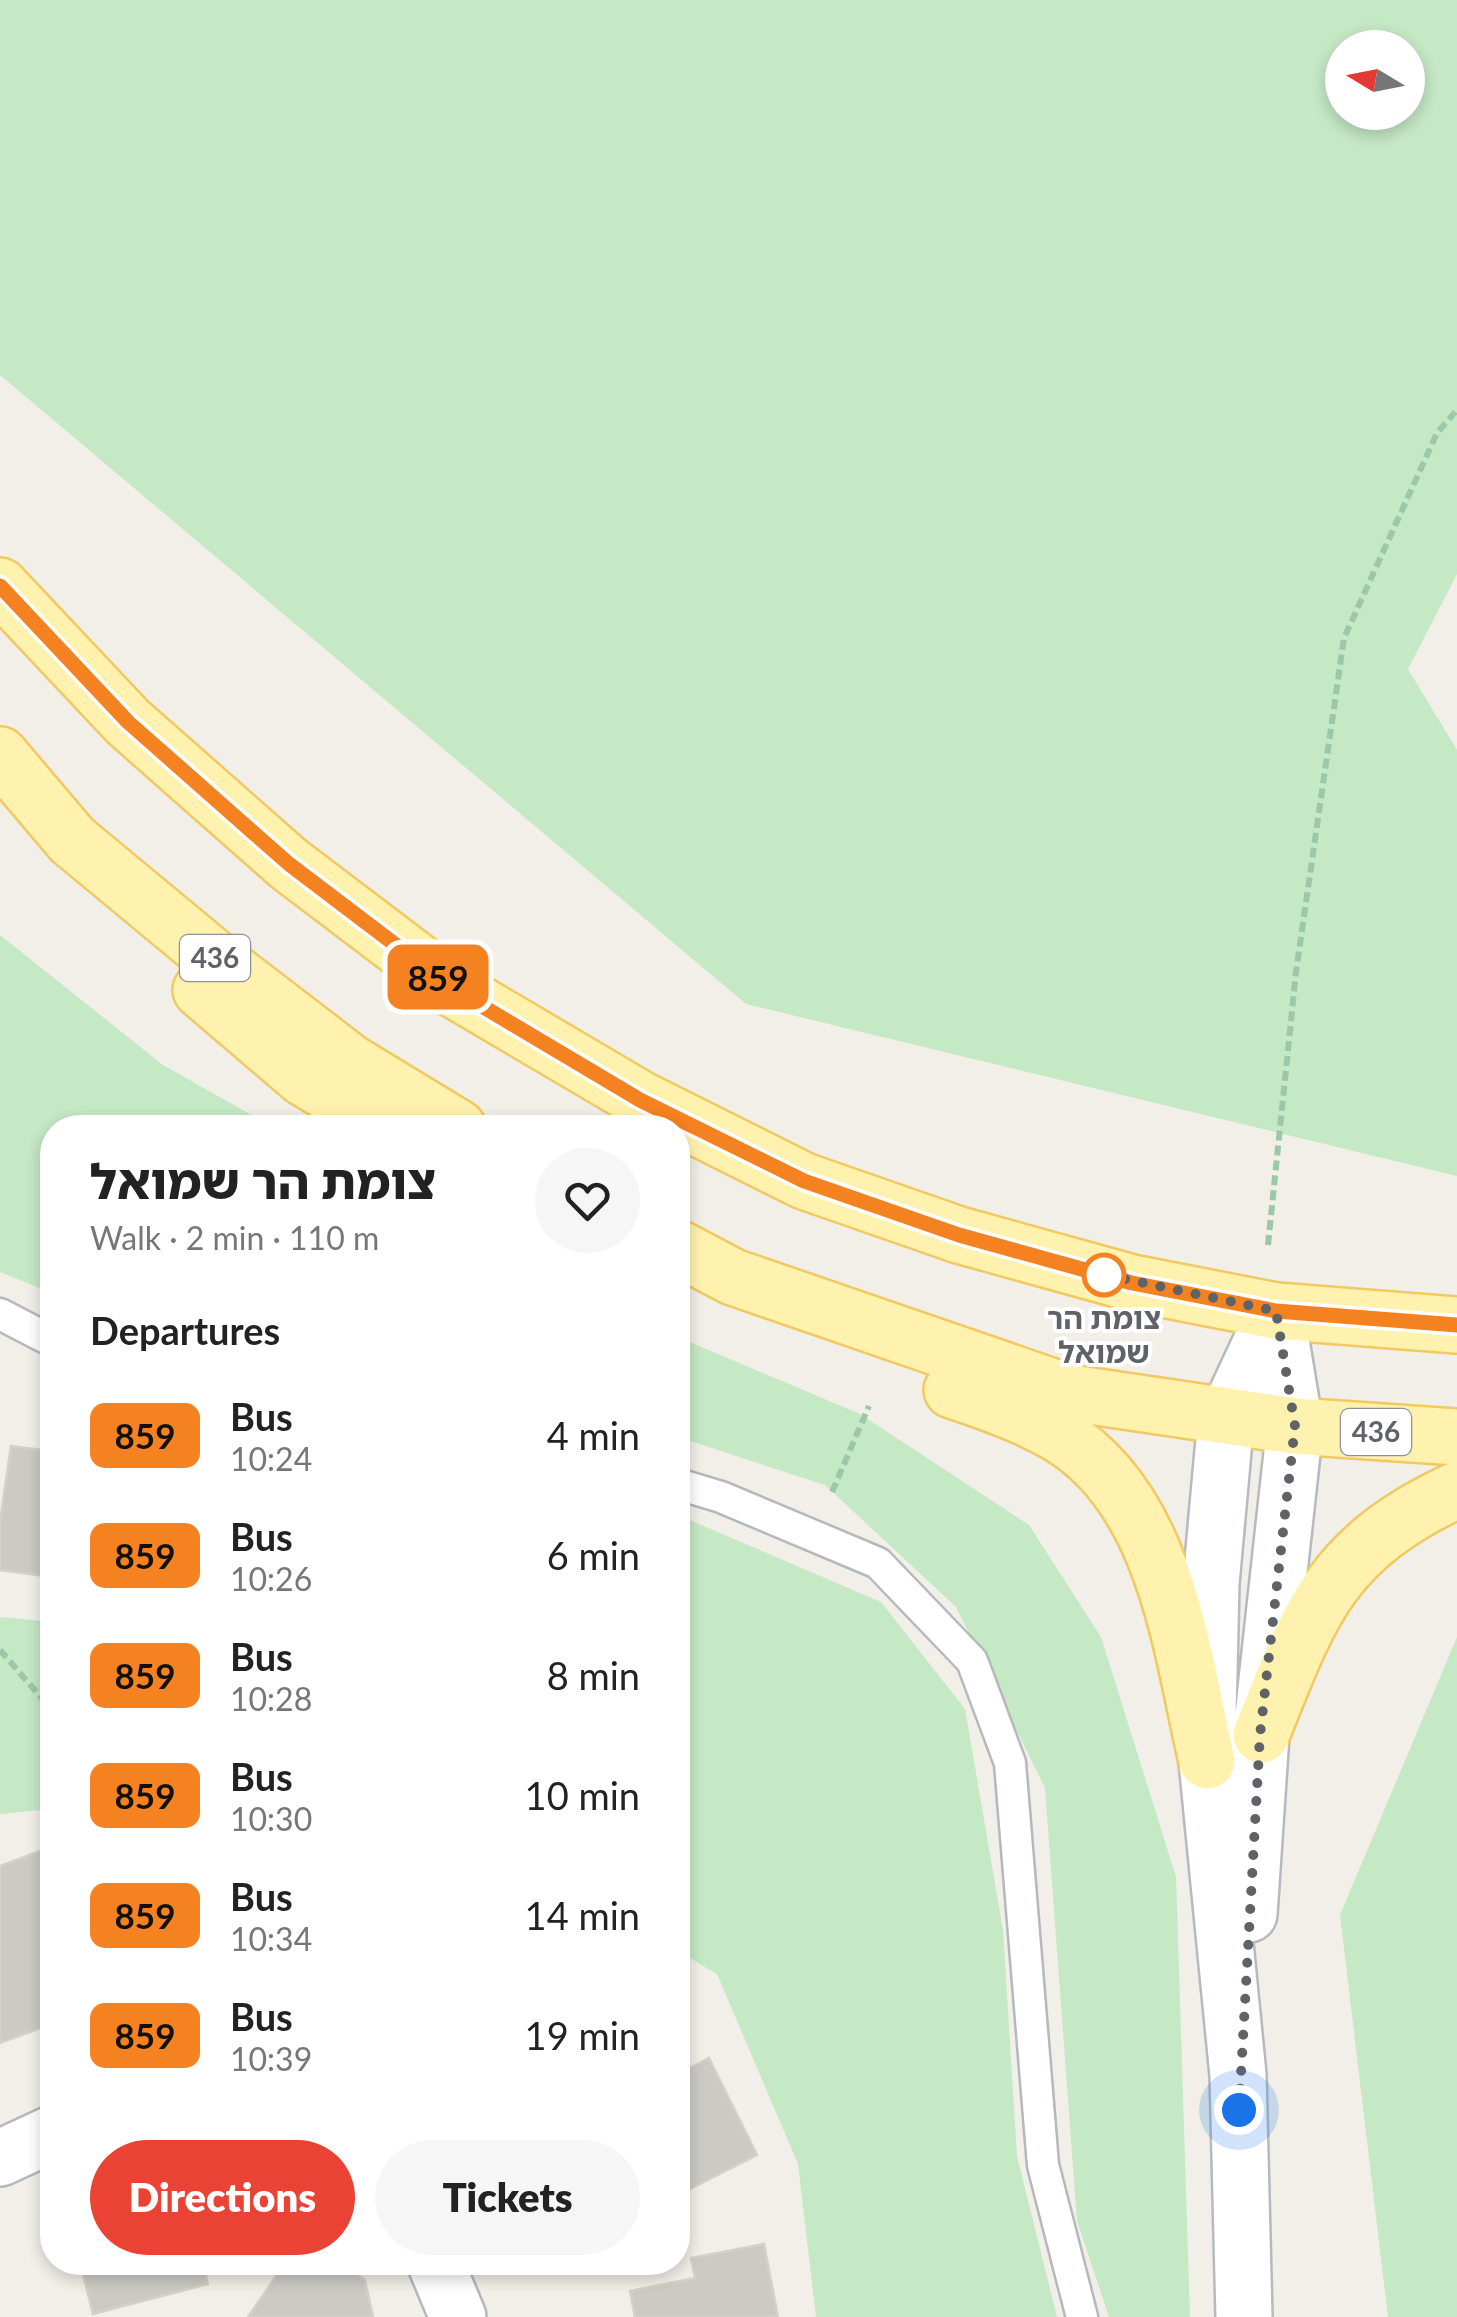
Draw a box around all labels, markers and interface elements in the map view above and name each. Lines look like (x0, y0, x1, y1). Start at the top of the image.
north arrow (1325, 30, 1425, 130)
map controls (1325, 30, 1425, 130)
road number: 436 (180, 935, 250, 981)
line badge: 859 (380, 944, 496, 1010)
text: 859 (408, 956, 468, 998)
button: heart (535, 1148, 640, 1253)
text: צומת הר שמואל (90, 1152, 436, 1209)
text: Walk · 2 min · 110 m (90, 1218, 379, 1257)
marker: צומת הר שמואל (1083, 1254, 1125, 1296)
place label: צומת הר שמואל (1047, 1299, 1161, 1369)
text: Departures (90, 1307, 280, 1353)
text: Bus (230, 1393, 293, 1439)
road number: 436 (1341, 1409, 1411, 1455)
text: 4 min (547, 1412, 640, 1458)
text: 859 (115, 1414, 175, 1456)
text: 10:24 (230, 1439, 312, 1478)
text: Bus (230, 1513, 293, 1559)
text: 6 min (547, 1532, 640, 1578)
text: 859 (115, 1534, 175, 1576)
text: 10:26 (230, 1559, 312, 1598)
text: Bus (230, 1633, 293, 1679)
text: 8 min (547, 1652, 640, 1698)
text: 859 (115, 1654, 175, 1696)
text: 10:28 (230, 1679, 312, 1718)
text: Bus (230, 1753, 293, 1799)
text: 10 min (525, 1772, 640, 1818)
text: 859 (115, 1774, 175, 1816)
text: 10:30 (230, 1799, 312, 1838)
text: Bus (230, 1873, 293, 1919)
text: 14 min (525, 1892, 640, 1938)
text: 859 (115, 1894, 175, 1936)
text: 10:34 (230, 1919, 312, 1958)
text: Bus (230, 1993, 293, 2039)
text: 19 min (525, 2012, 640, 2058)
text: 859 (115, 2014, 175, 2056)
text: 10:39 (230, 2039, 312, 2078)
your location (1214, 2085, 1264, 2135)
button: Directions (90, 2140, 355, 2255)
button: Tickets (375, 2140, 640, 2255)

